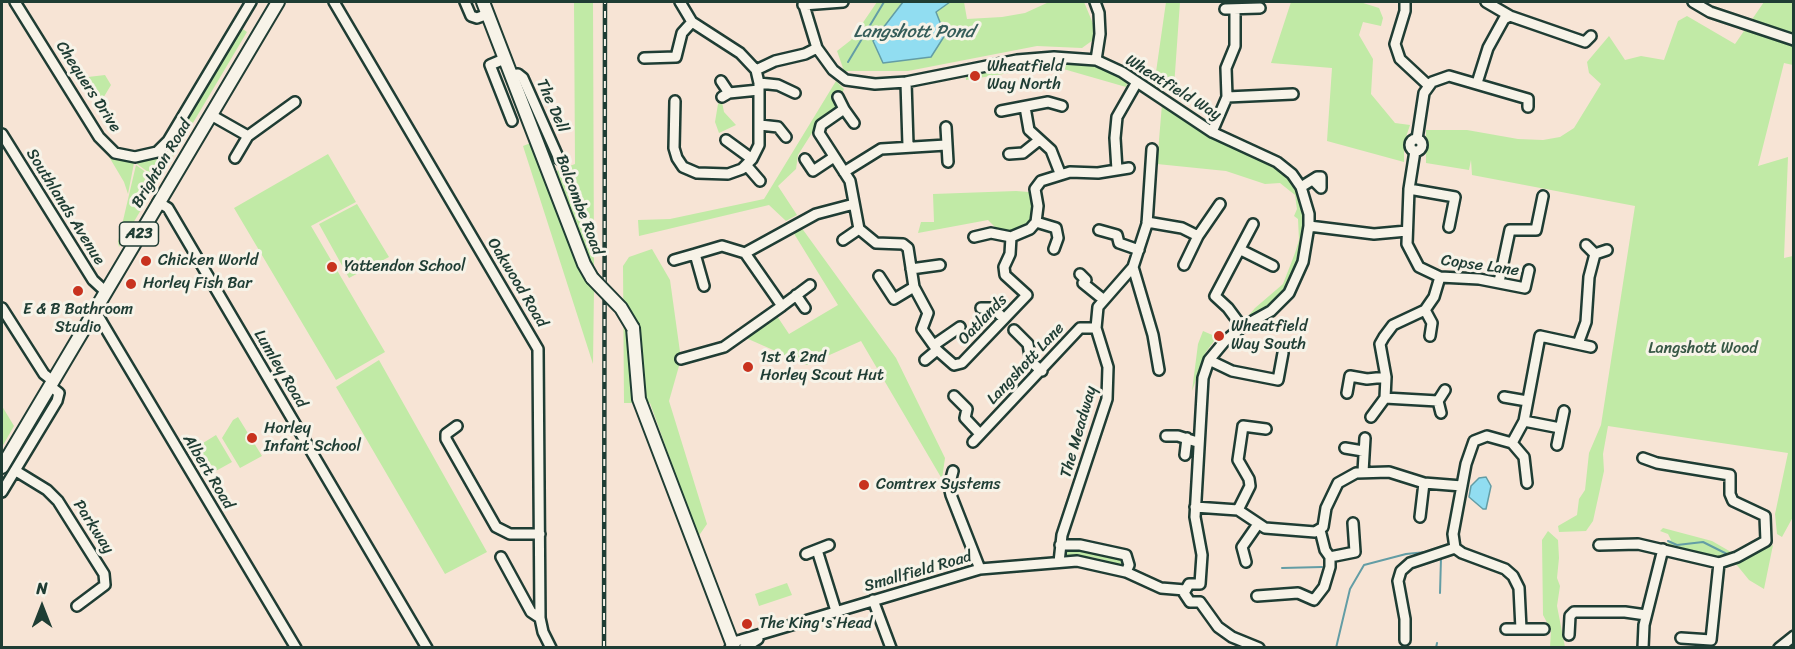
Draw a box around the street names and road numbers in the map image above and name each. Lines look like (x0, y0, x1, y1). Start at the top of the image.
street label: Chequers Drive (51, 38, 125, 136)
street label: Wheatfield Way (1122, 51, 1224, 125)
street label: The Dell (532, 76, 572, 136)
street label: Brighton Road (128, 116, 196, 212)
street label: Southlands Avenue (21, 145, 109, 269)
street label: Balcombe Road (551, 152, 607, 258)
road number: A23 (120, 222, 158, 246)
street label: Oakwood Road (483, 235, 551, 331)
street label: Copse Lane (1440, 251, 1520, 281)
street label: Oatlands (954, 291, 1012, 349)
street label: Langshott Lane (983, 319, 1069, 409)
street label: Lumley Road (249, 326, 311, 412)
street label: The Meadway (1057, 384, 1101, 480)
street label: Albert Road (178, 431, 238, 513)
street label: Parkway (69, 497, 117, 557)
street label: Smallfield Road (862, 547, 974, 597)

